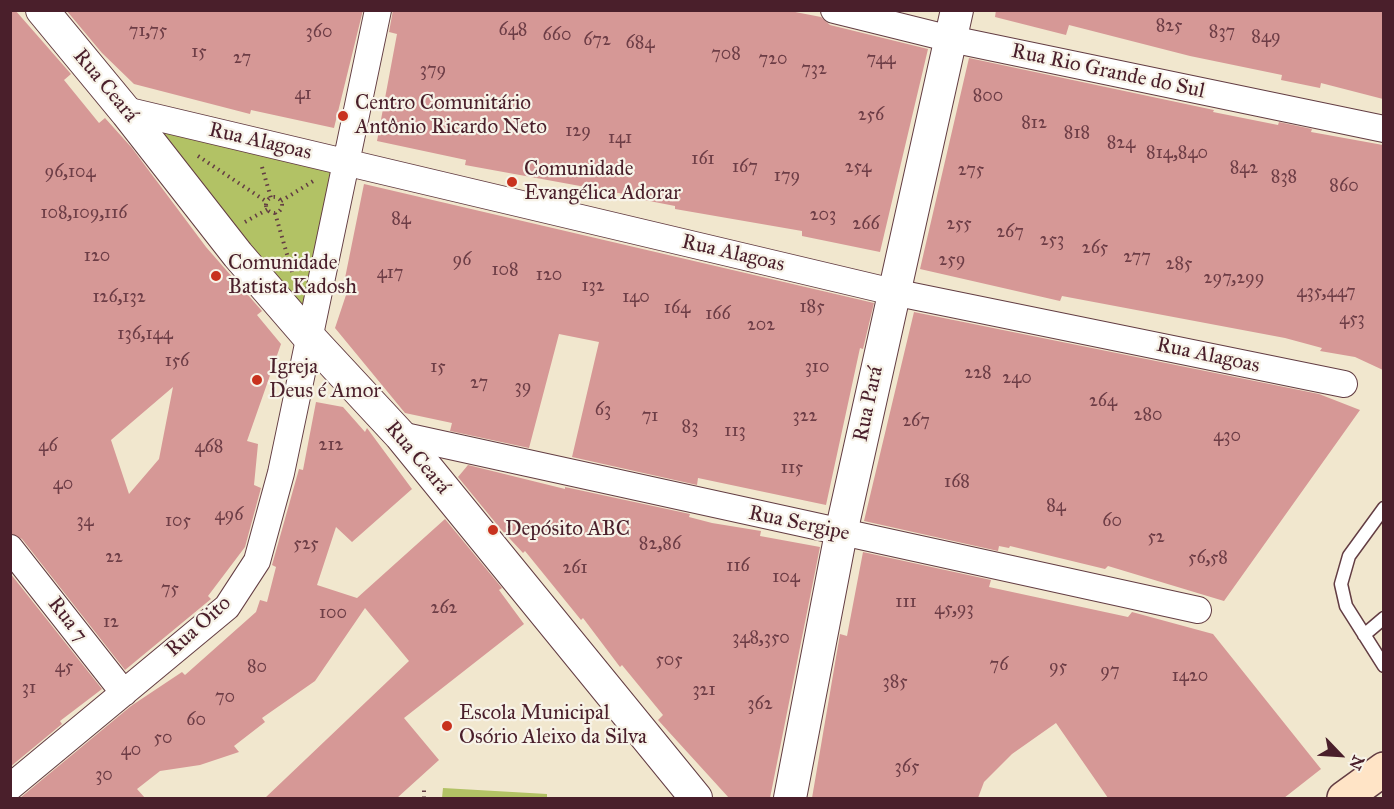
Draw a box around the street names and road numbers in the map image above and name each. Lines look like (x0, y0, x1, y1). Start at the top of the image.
street label: Rua Rio Grande do Sul (1009, 39, 1207, 105)
street label: Rua Ceará (67, 44, 143, 128)
street label: Rua Alagoas (206, 118, 314, 166)
street label: Rua Alagoas (679, 230, 787, 278)
street label: Rua Alagoas (1154, 333, 1262, 379)
street label: Rua Pará (849, 364, 889, 444)
street label: Rua Ceará (379, 416, 455, 500)
street label: Rua Sergipe (746, 501, 852, 547)
street label: Rua Oito (161, 591, 237, 663)
street label: Rua 7 (42, 592, 92, 648)

